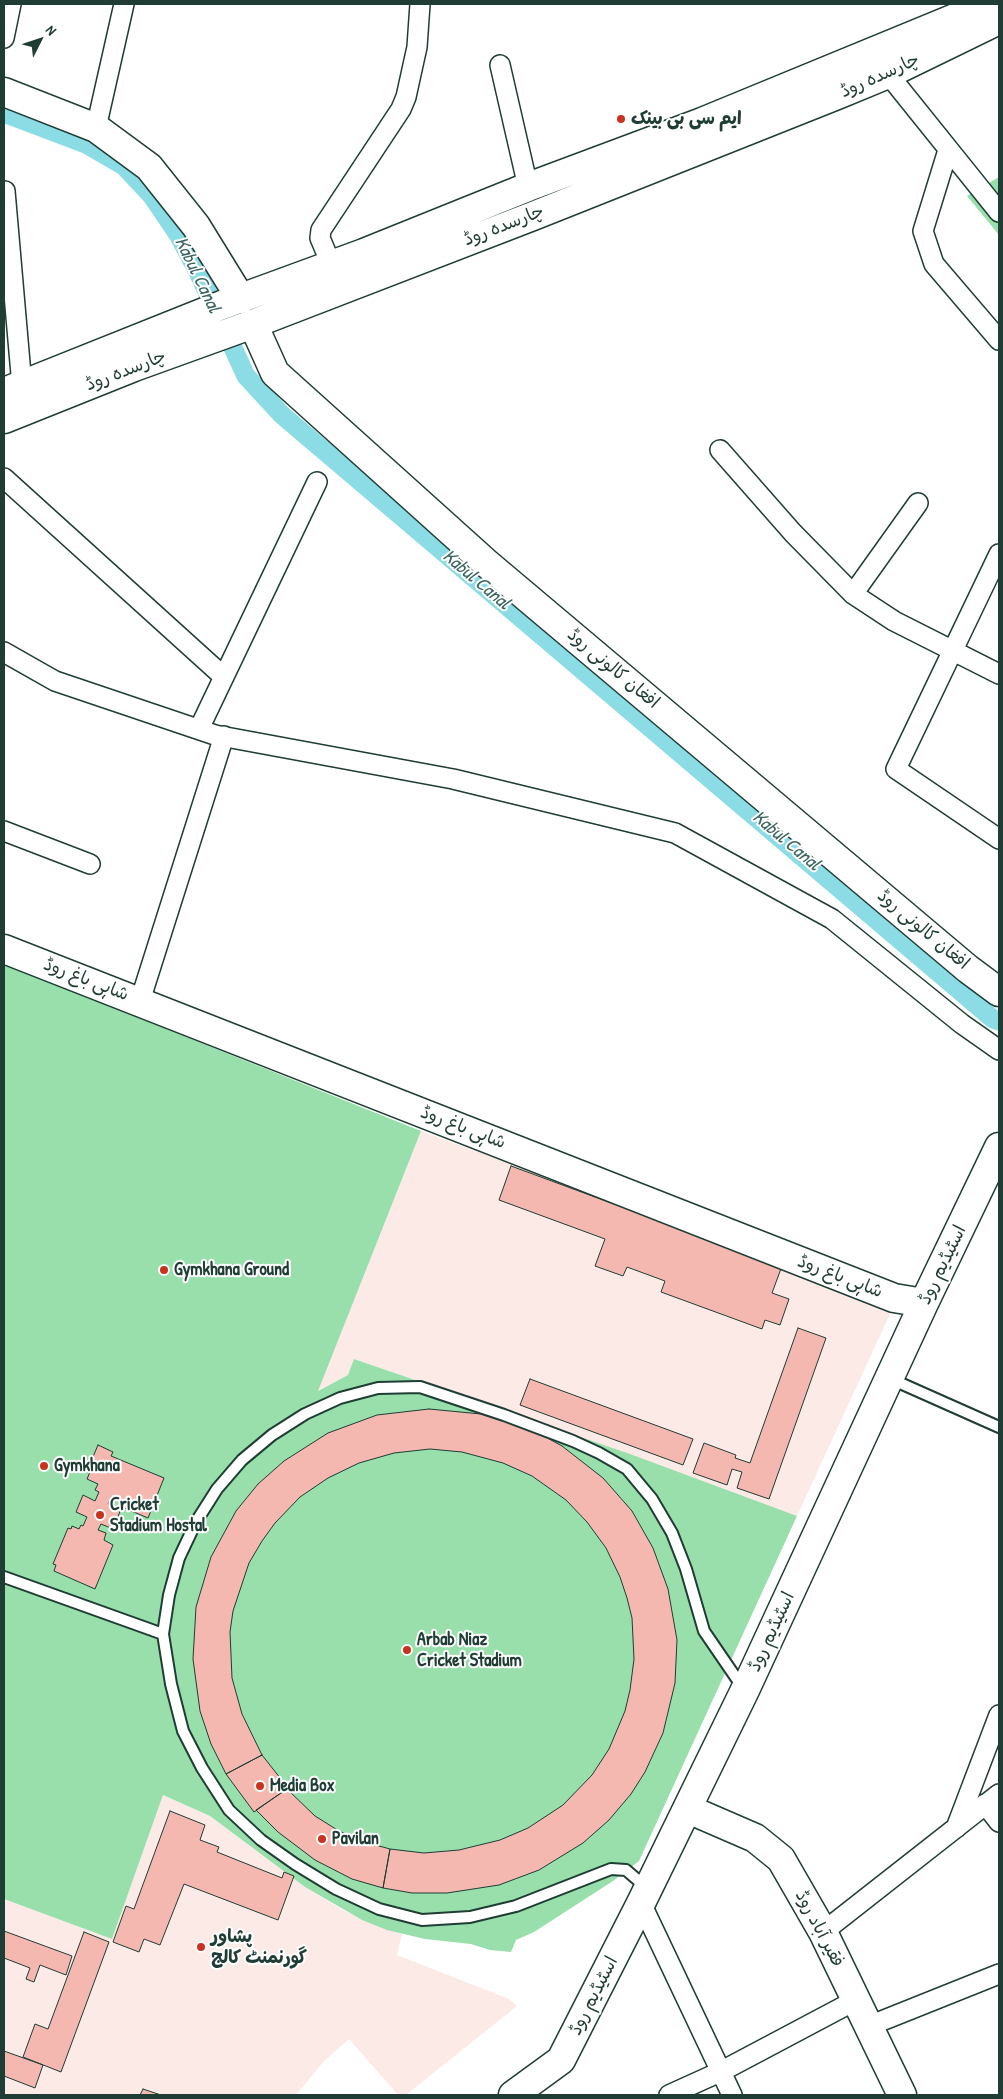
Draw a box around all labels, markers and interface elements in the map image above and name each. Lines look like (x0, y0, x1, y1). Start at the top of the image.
north arrow (15, 15, 65, 65)
text: N (42, 21, 61, 39)
street label: چارسدہ روڈ (837, 49, 923, 103)
place label: ایم سی بی بینک (631, 108, 742, 130)
marker: ایم سی بی بینک (615, 113, 627, 125)
street label: چارسدہ روڈ (461, 201, 547, 251)
water label: Kabul Canal (169, 234, 225, 316)
street label: چارسدہ روڈ (83, 346, 169, 396)
water label: Kabul Canal (438, 545, 514, 615)
street label: افغان کالونی روڈ (563, 624, 663, 714)
water label: Kabul Canal (748, 806, 824, 876)
street label: افغان کالونی روڈ (873, 885, 973, 975)
street label: شاہی باغ روڈ (40, 954, 132, 1006)
street label: شاہی باغ روڈ (417, 1102, 509, 1154)
street label: اسٹیڈیم روڈ (915, 1222, 971, 1308)
street label: شاہی باغ روڈ (794, 1251, 886, 1303)
place label: Gymkhana Ground (174, 1259, 289, 1281)
marker: Gymkhana Ground (158, 1264, 170, 1276)
place label: Gymkhana (54, 1455, 120, 1477)
marker: Gymkhana (38, 1460, 50, 1472)
place label: Cricket Stadium Hostal (110, 1494, 207, 1536)
marker: Cricket Stadium Hostal (94, 1509, 106, 1521)
street label: اسٹیڈیم روڈ (744, 1589, 800, 1675)
place label: Arbab Niaz Cricket Stadium (417, 1629, 522, 1672)
marker: Arbab Niaz Cricket Stadium (401, 1644, 413, 1656)
place label: Media Box (270, 1775, 335, 1797)
marker: Media Box (254, 1780, 266, 1792)
place label: Pavilan (332, 1828, 379, 1850)
marker: Pavilan (316, 1833, 328, 1845)
street label: فقیر آباد روڈ (790, 1887, 848, 1971)
place label: پشاور گورنمنٹ کالج (211, 1926, 307, 1968)
marker: پشاور گورنمنٹ کالج (195, 1941, 207, 1953)
street label: اسٹیڈیم روڈ (565, 1953, 623, 2039)

